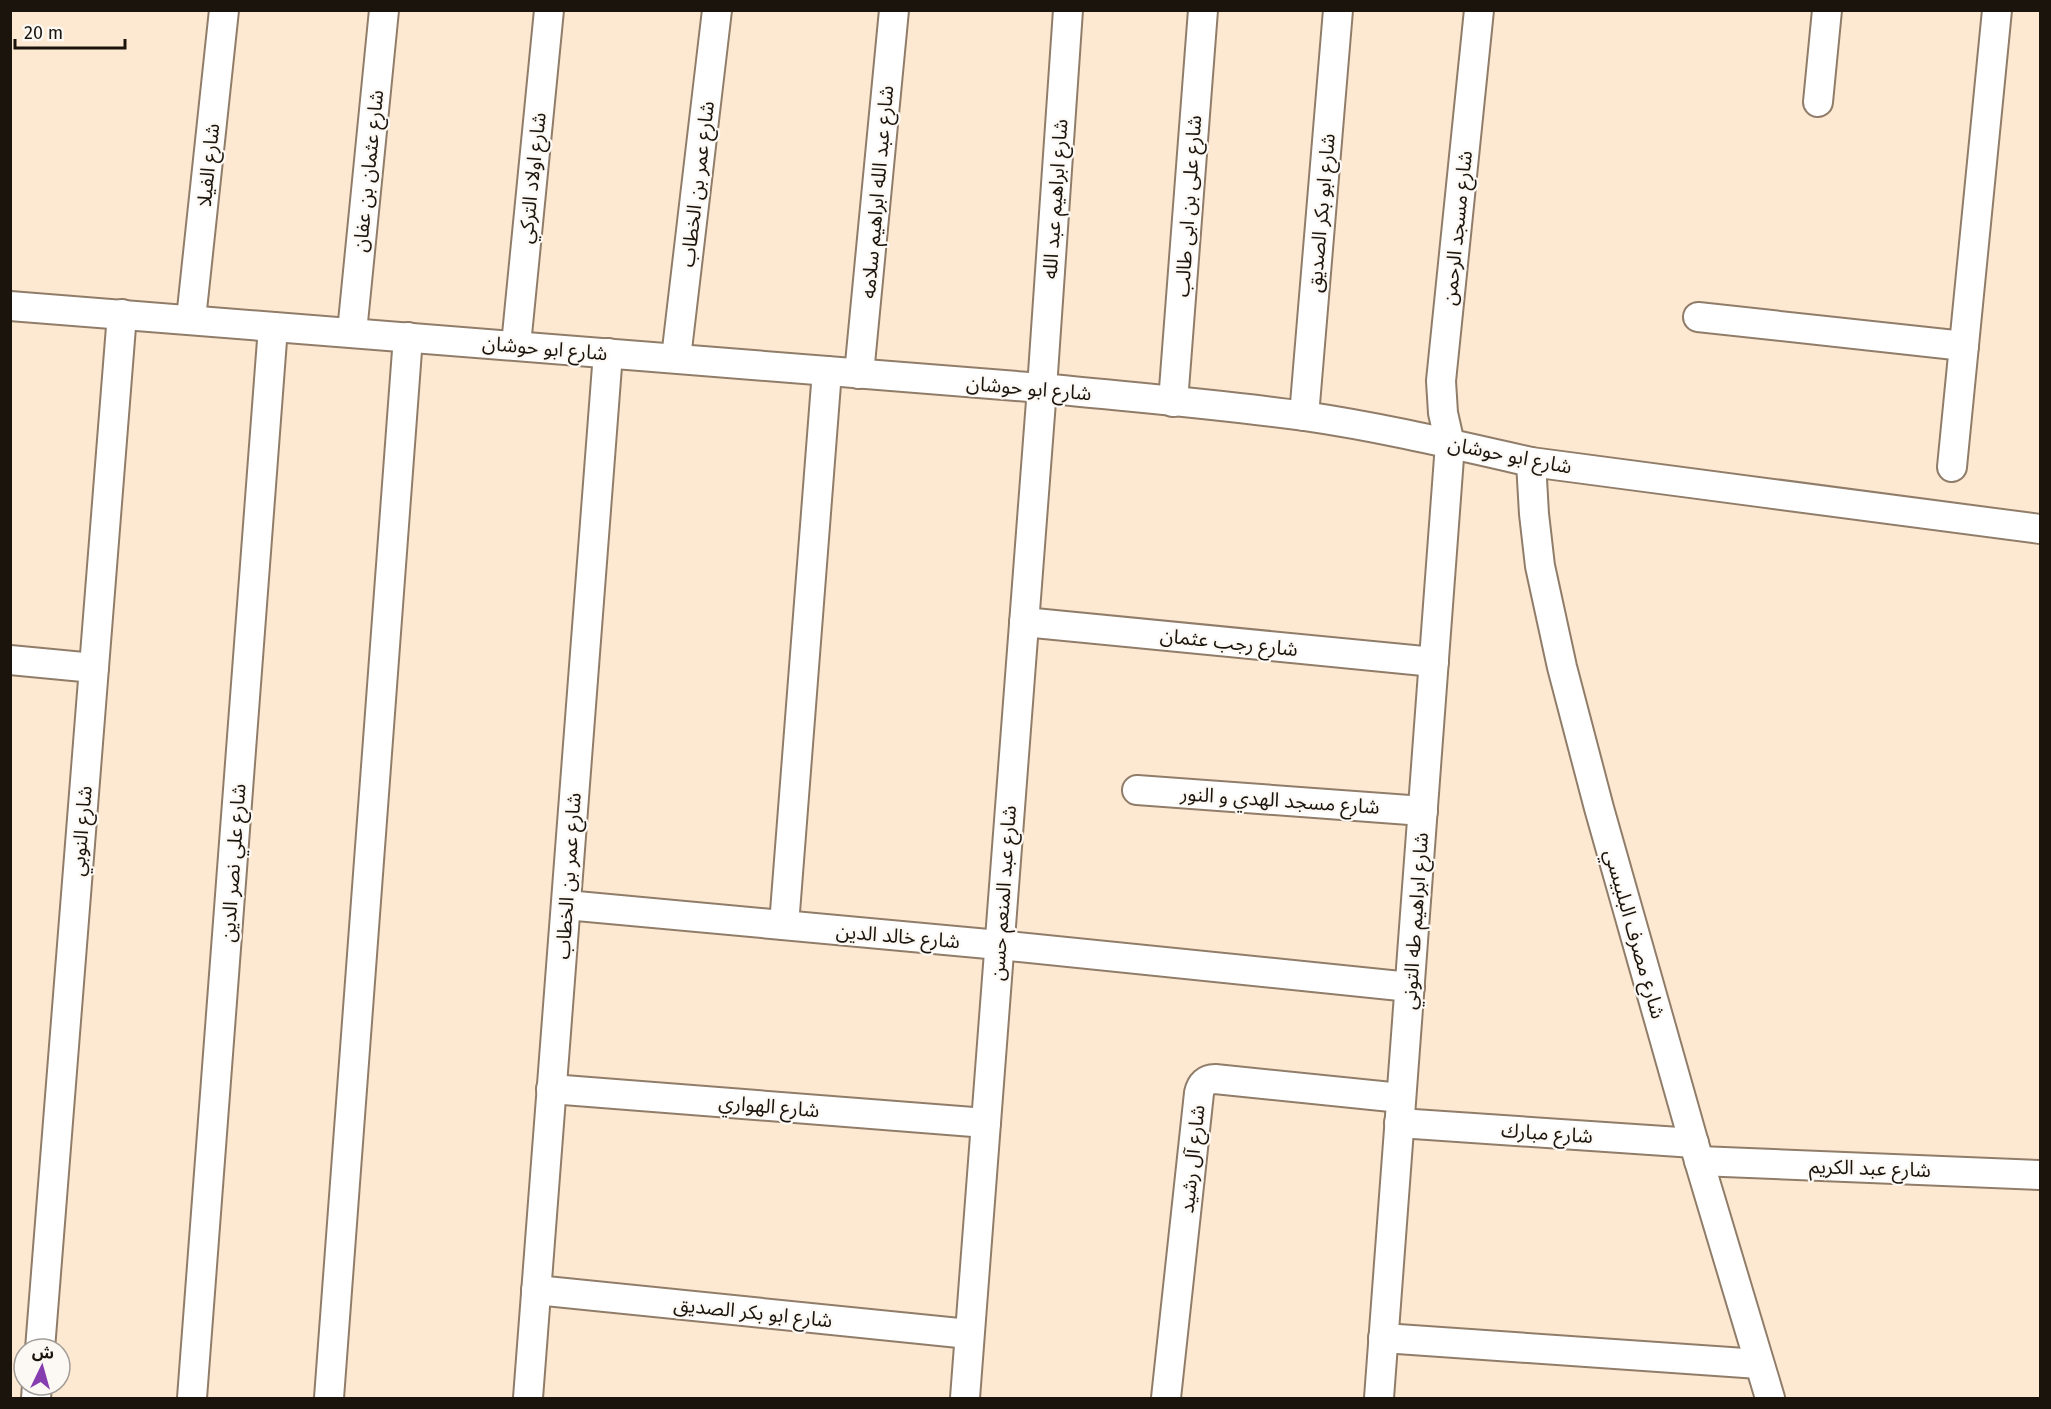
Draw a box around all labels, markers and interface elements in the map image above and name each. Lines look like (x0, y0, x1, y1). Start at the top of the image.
scale bar (15, 12, 124, 50)
text: 20 m (24, 22, 63, 44)
street label: شارع عبد الله ابراهيم سلامه (856, 84, 901, 300)
street label: شارع عثمان بن عفان (348, 89, 391, 254)
street label: شارع عمر بن الخطاب (675, 100, 722, 269)
street label: شارع اولاد التركي (513, 111, 554, 245)
street label: شارع على بن ابى طالب (1170, 114, 1209, 298)
street label: شارع ابراهيم عبد الله (1037, 118, 1076, 280)
street label: شارع الفيلا (192, 122, 227, 208)
street label: شارع ابو بكر الصديق (1302, 132, 1343, 294)
street label: شارع مسجد الرحمن (1437, 149, 1480, 307)
street label: شارع ابو حوشان (481, 331, 609, 368)
street label: شارع ابو حوشان (965, 371, 1093, 408)
street label: شارع ابو حوشان (1445, 431, 1574, 482)
street label: شارع رجب عثمان (1159, 623, 1299, 664)
street label: شارع مسجد الهدي و النور (1178, 781, 1380, 823)
street label: شارع علي نصر الدين (215, 783, 254, 943)
street label: شارع النوبي (65, 785, 101, 878)
street label: شارع عمر بن الخطاب (550, 792, 589, 960)
street label: شارع عبد المنعم حسن (985, 804, 1024, 982)
street label: شارع ابراهيم طه التوني (1397, 832, 1437, 1011)
street label: شارع مصرف البلبيسي (1596, 847, 1671, 1022)
street label: شارع خالد الدين (835, 919, 961, 956)
street label: شارع الهواري (717, 1090, 820, 1126)
street label: شارع آل رشيد (1174, 1104, 1213, 1215)
street label: شارع مبارك (1500, 1118, 1594, 1151)
street label: شارع عبد الكريم (1809, 1154, 1931, 1185)
street label: شارع ابو بكر الصديق (672, 1292, 834, 1335)
north arrow (12, 1337, 72, 1397)
text: ش (32, 1342, 55, 1363)

